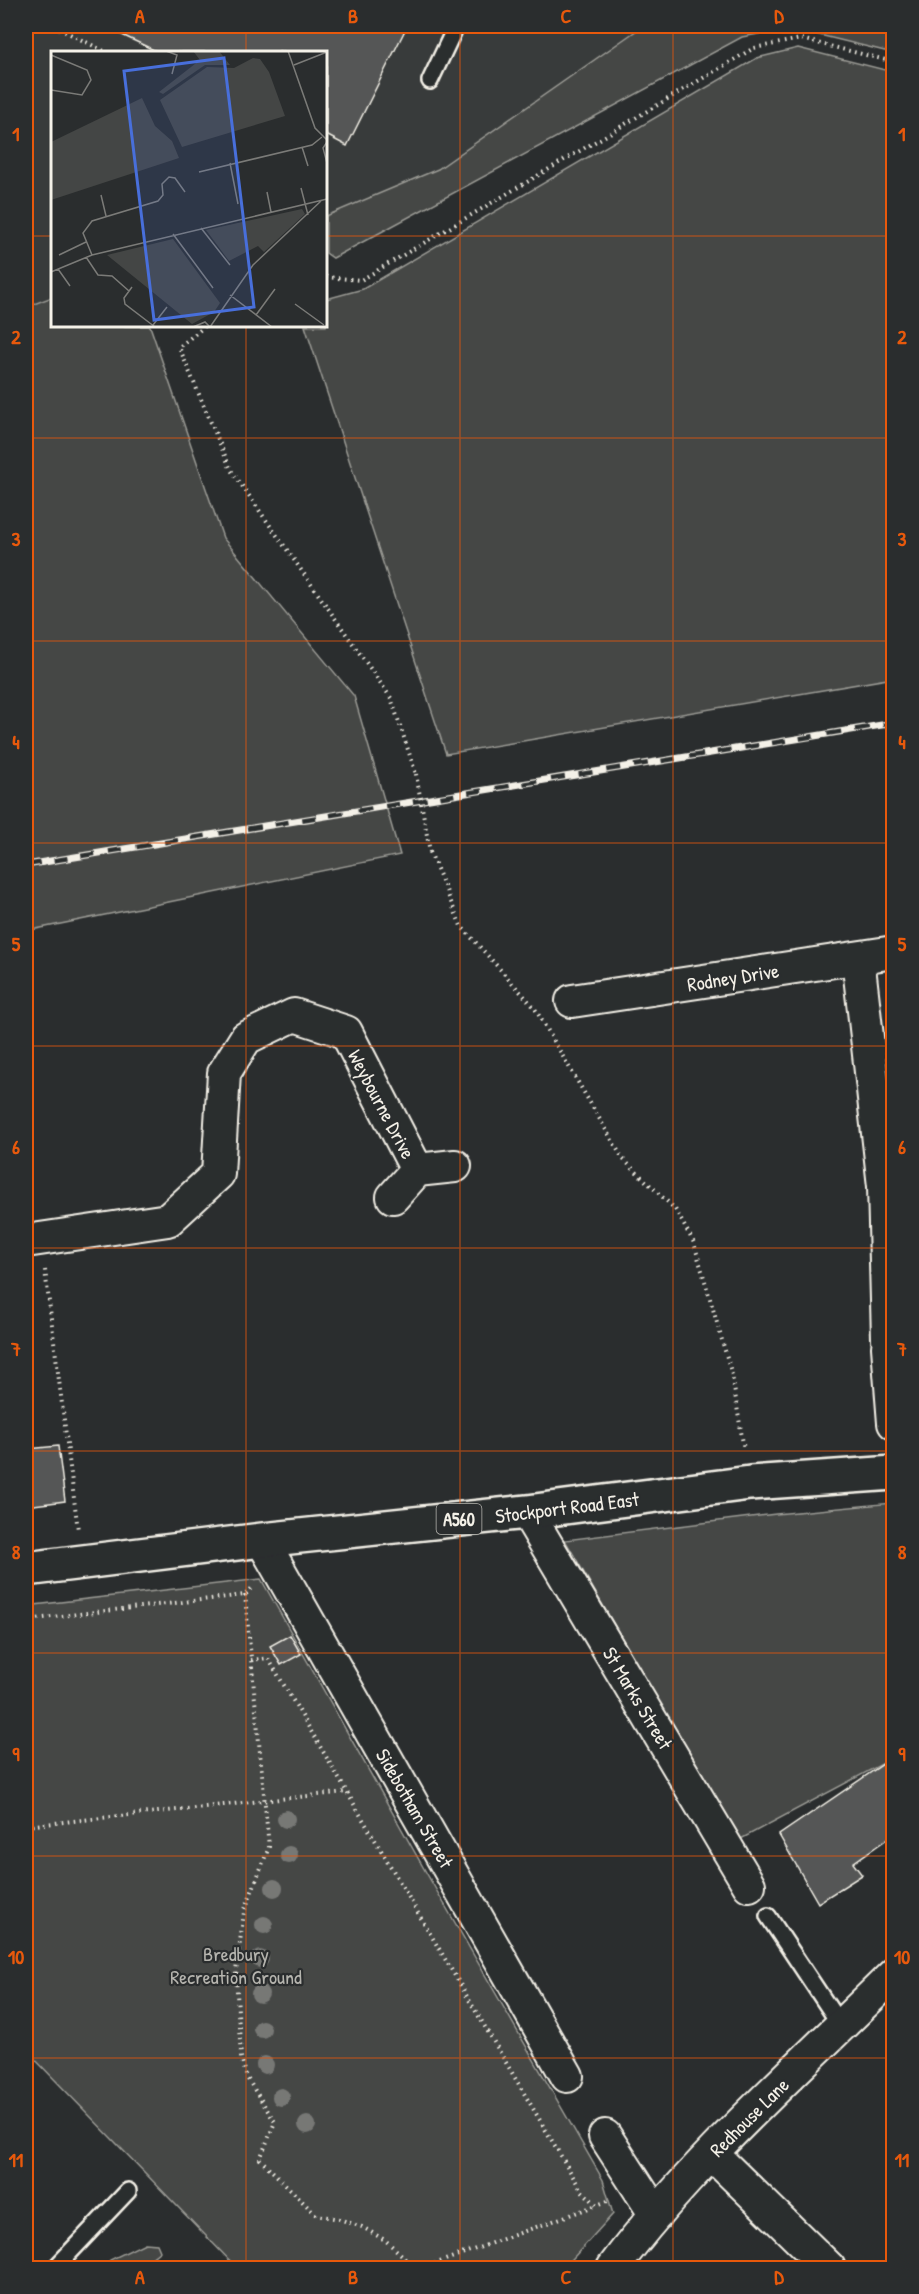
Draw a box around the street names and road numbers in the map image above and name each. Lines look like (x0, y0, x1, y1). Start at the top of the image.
street label: Rodney Drive (685, 956, 781, 998)
street label: Weybourne Drive (342, 1045, 422, 1163)
street label: Stockport Road East (494, 1485, 642, 1529)
road number: A560 (436, 1504, 482, 1534)
street label: St Marks Street (597, 1642, 680, 1755)
street label: Sidebotham Street (370, 1743, 461, 1874)
street label: Redhouse Lane (703, 2071, 795, 2163)

